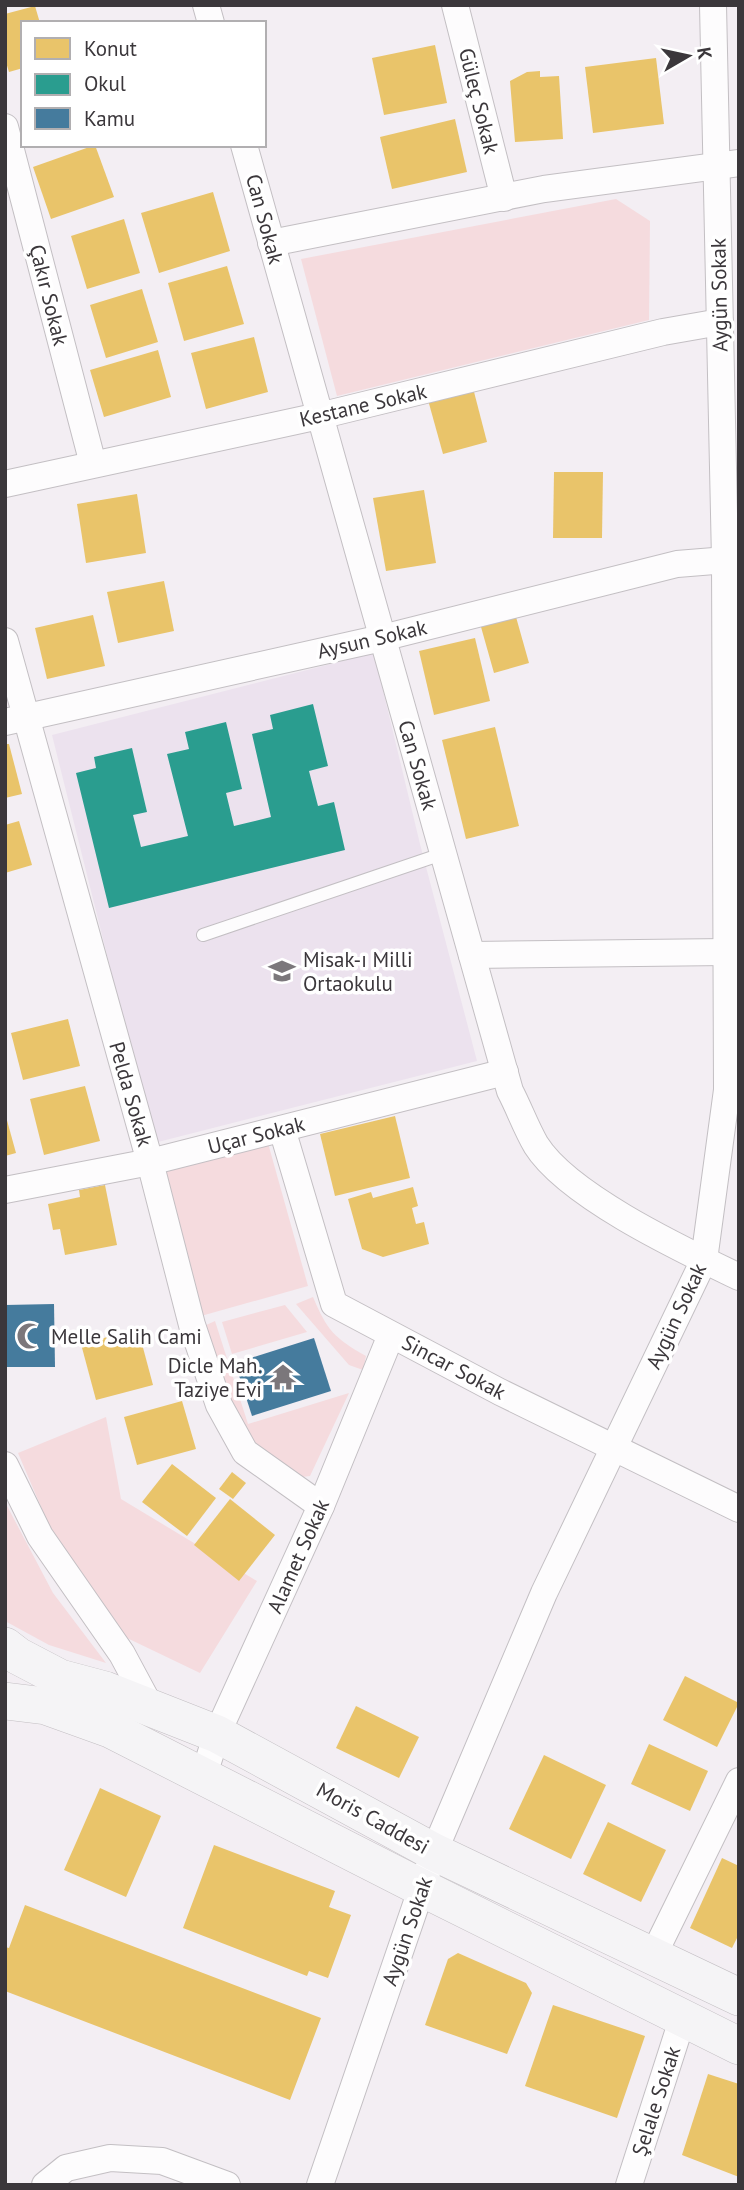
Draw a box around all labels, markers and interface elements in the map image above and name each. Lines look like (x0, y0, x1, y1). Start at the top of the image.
legend (21, 21, 266, 147)
north arrow (653, 21, 723, 91)
text: Konut (84, 35, 137, 62)
street label: Güleç Sokak (453, 45, 505, 157)
text: K (692, 46, 718, 61)
text: Okul (84, 70, 126, 97)
text: Kamu (84, 105, 135, 132)
street label: Can Sokak (240, 171, 290, 267)
street label: Aygün Sokak (705, 238, 733, 352)
street label: Çakır Sokak (23, 242, 75, 348)
street label: Kestane Sokak (297, 377, 429, 433)
street label: Aysun Sokak (315, 613, 429, 665)
street label: Can Sokak (392, 717, 444, 813)
place label: Misak-ı Milli Ortaokulu (303, 946, 413, 997)
school or university icon: Misak-ı Milli Ortaokulu (267, 956, 297, 986)
street label: Pelda Sokak (103, 1038, 159, 1150)
street label: Uçar Sokak (205, 1110, 307, 1160)
street label: Aygün Sokak (640, 1259, 712, 1373)
mosque icon: Melle Salih Cami (15, 1321, 45, 1351)
place label: Melle Salih Cami (51, 1323, 202, 1350)
street label: Sincar Sokak (397, 1328, 511, 1406)
place label: Dicle Mah. Taziye Evi (168, 1352, 262, 1403)
temple icon: Dicle Mah. Taziye Evi (268, 1362, 298, 1392)
street label: Alamet Sokak (261, 1495, 335, 1617)
street label: Moris Caddesi (312, 1776, 434, 1860)
street label: Aygün Sokak (376, 1873, 438, 1989)
street label: Şelale Sokak (626, 2043, 686, 2159)

